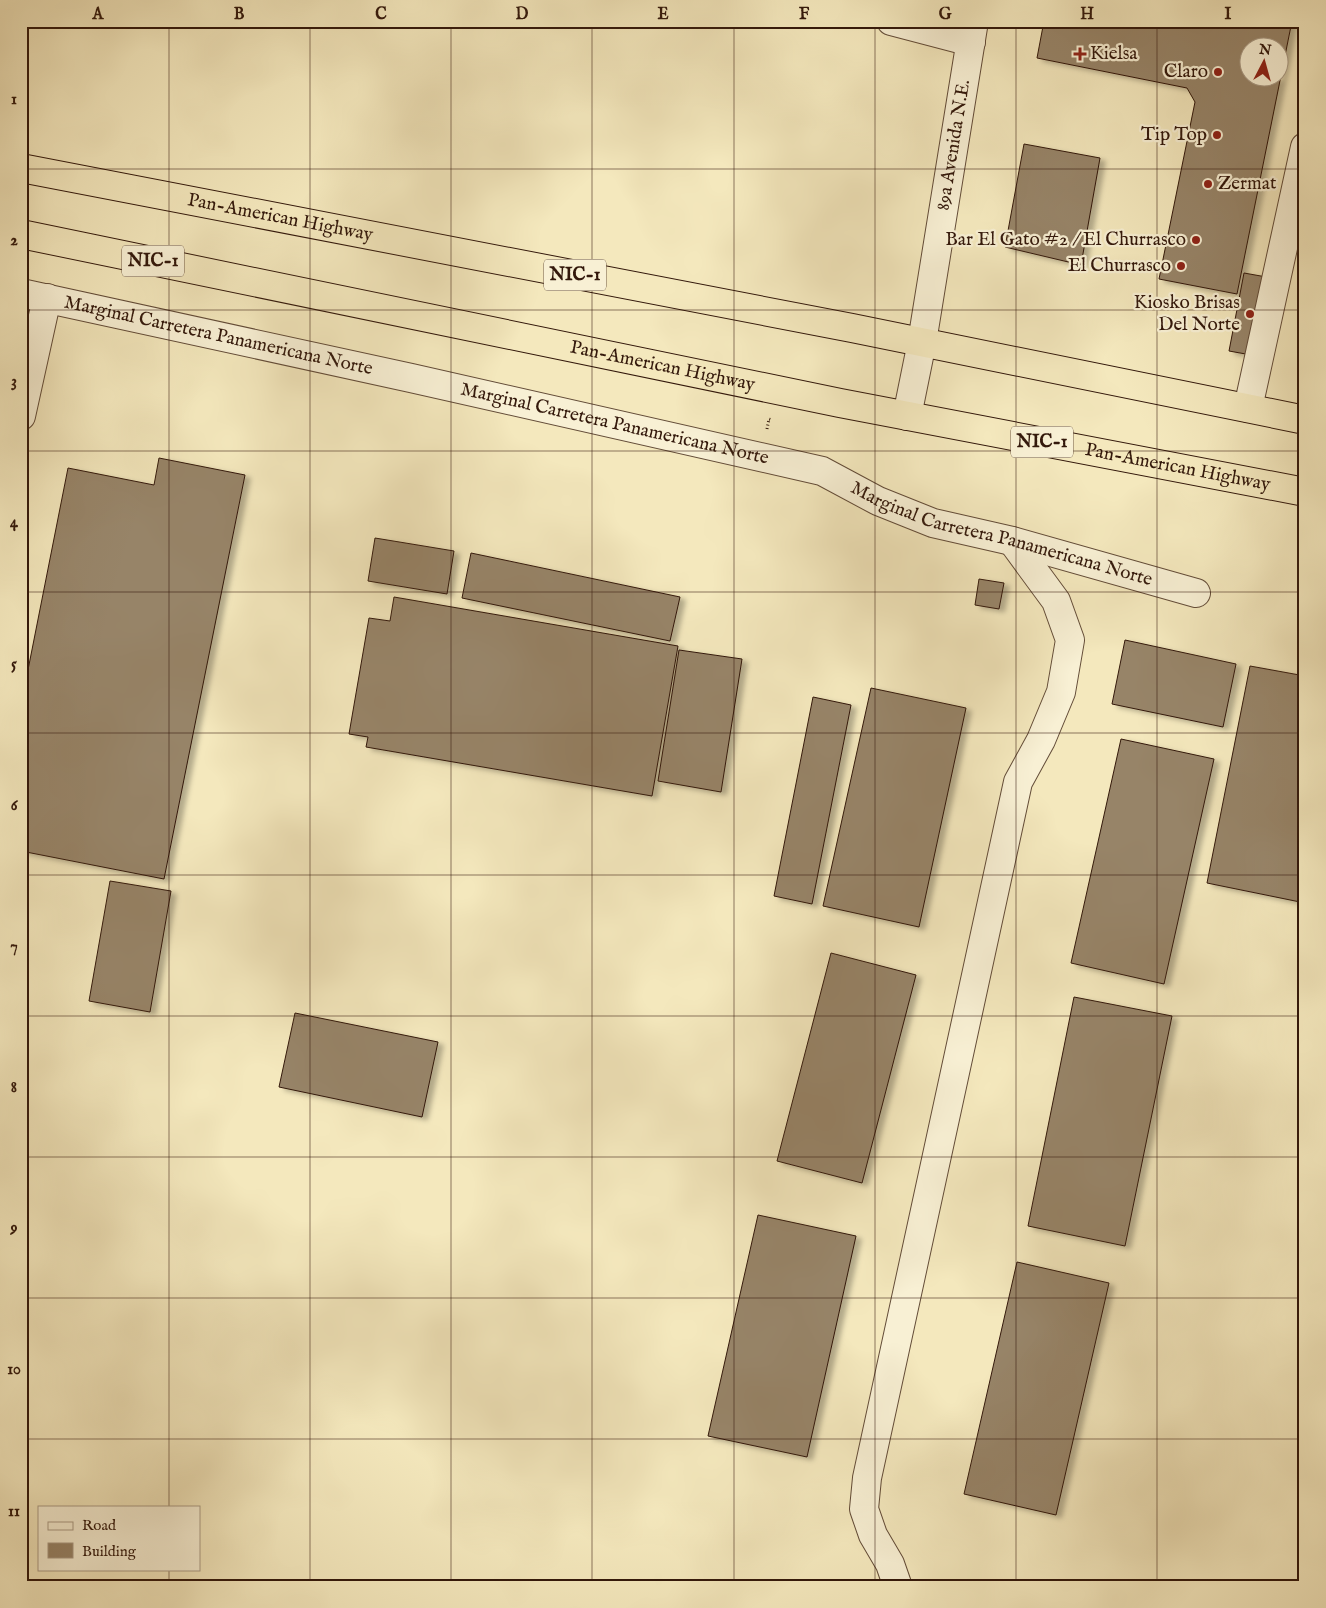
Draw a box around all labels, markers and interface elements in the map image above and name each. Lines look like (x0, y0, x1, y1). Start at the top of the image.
text: A (92, 5, 105, 25)
text: B (234, 5, 245, 25)
text: C (375, 5, 387, 25)
text: D (516, 5, 529, 25)
text: E (657, 5, 669, 25)
text: F (799, 5, 810, 25)
text: G (939, 5, 952, 25)
text: H (1080, 5, 1094, 25)
text: I (1225, 5, 1232, 25)
north arrow (1238, 38, 1288, 88)
text: N (1257, 40, 1272, 60)
place label: Kielsa (1090, 42, 1138, 66)
marker: Kielsa (1074, 48, 1086, 60)
place label: Claro (1164, 60, 1208, 84)
marker: Claro (1212, 66, 1224, 78)
street label: 89a Avenida N.E. (931, 78, 976, 212)
text: 1 (11, 90, 17, 110)
place label: Tip Top (1141, 123, 1207, 147)
marker: Tip Top (1211, 129, 1223, 141)
place label: Zermat (1218, 172, 1277, 196)
marker: Zermat (1202, 178, 1214, 190)
street label: Pan-American Highway (186, 188, 376, 248)
place label: Bar El Gato #2 / El Churrasco (945, 228, 1186, 252)
text: 2 (10, 231, 18, 251)
marker: Bar El Gato #2 / El Churrasco (1190, 234, 1202, 246)
road number: NIC-1 (122, 246, 184, 276)
place label: El Churrasco (1068, 254, 1171, 278)
road number: NIC-1 (544, 260, 606, 290)
marker: El Churrasco (1175, 260, 1187, 272)
street label: Marginal Carretera Panamericana Norte (62, 291, 375, 381)
place label: Kiosko Brisas Del Norte (1134, 291, 1240, 337)
marker: Kiosko Brisas Del Norte (1244, 308, 1256, 320)
street label: Pan-American Highway (568, 336, 758, 397)
text: 3 (11, 372, 17, 392)
street label: Marginal Carretera Panamericana Norte (458, 378, 771, 471)
road number: NIC-1 (1011, 427, 1073, 458)
street label: Pan-American Highway (1083, 438, 1273, 497)
street label: Marginal Carretera Panamericana Norte (846, 476, 1155, 592)
text: 4 (10, 513, 19, 533)
text: 5 (11, 655, 17, 675)
text: 6 (11, 796, 19, 816)
text: 7 (10, 937, 18, 957)
text: 8 (11, 1078, 17, 1098)
text: 9 (10, 1219, 18, 1239)
text: 10 (7, 1360, 21, 1380)
text: 11 (8, 1502, 20, 1522)
legend (38, 1506, 200, 1570)
text: Road (82, 1516, 117, 1535)
text: Building (82, 1542, 137, 1561)

